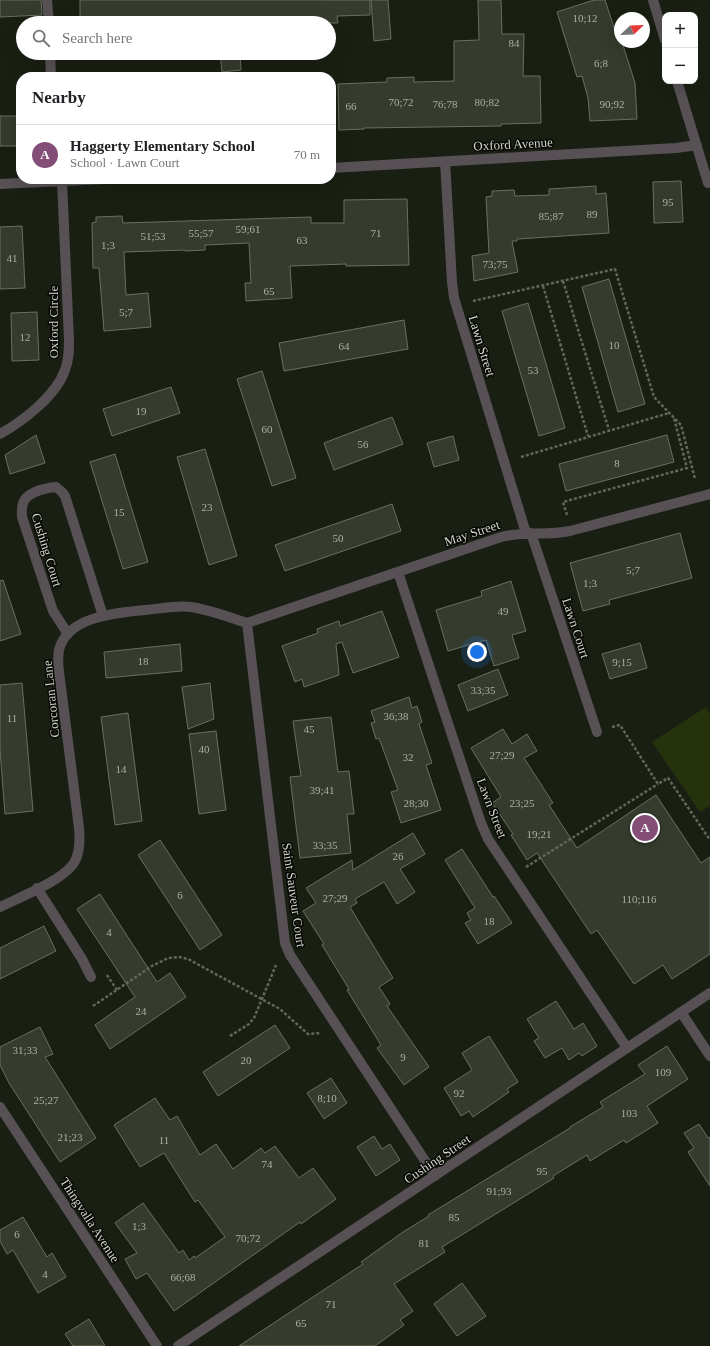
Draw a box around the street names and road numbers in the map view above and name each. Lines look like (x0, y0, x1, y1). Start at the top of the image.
street label: Oxford Avenue (473, 134, 553, 154)
street label: Oxford Circle (46, 285, 61, 358)
street label: Lawn Street (466, 314, 499, 379)
street label: Cushing Court (29, 511, 65, 589)
street label: May Street (442, 517, 502, 549)
street label: Lawn Court (559, 596, 593, 660)
street label: Corcoran Lane (39, 659, 63, 738)
street label: Lawn Street (474, 776, 510, 841)
street label: Saint Sauveur Court (279, 842, 309, 949)
street label: Cushing Street (401, 1131, 473, 1187)
street label: Thingvalla Avenue (57, 1175, 123, 1266)

